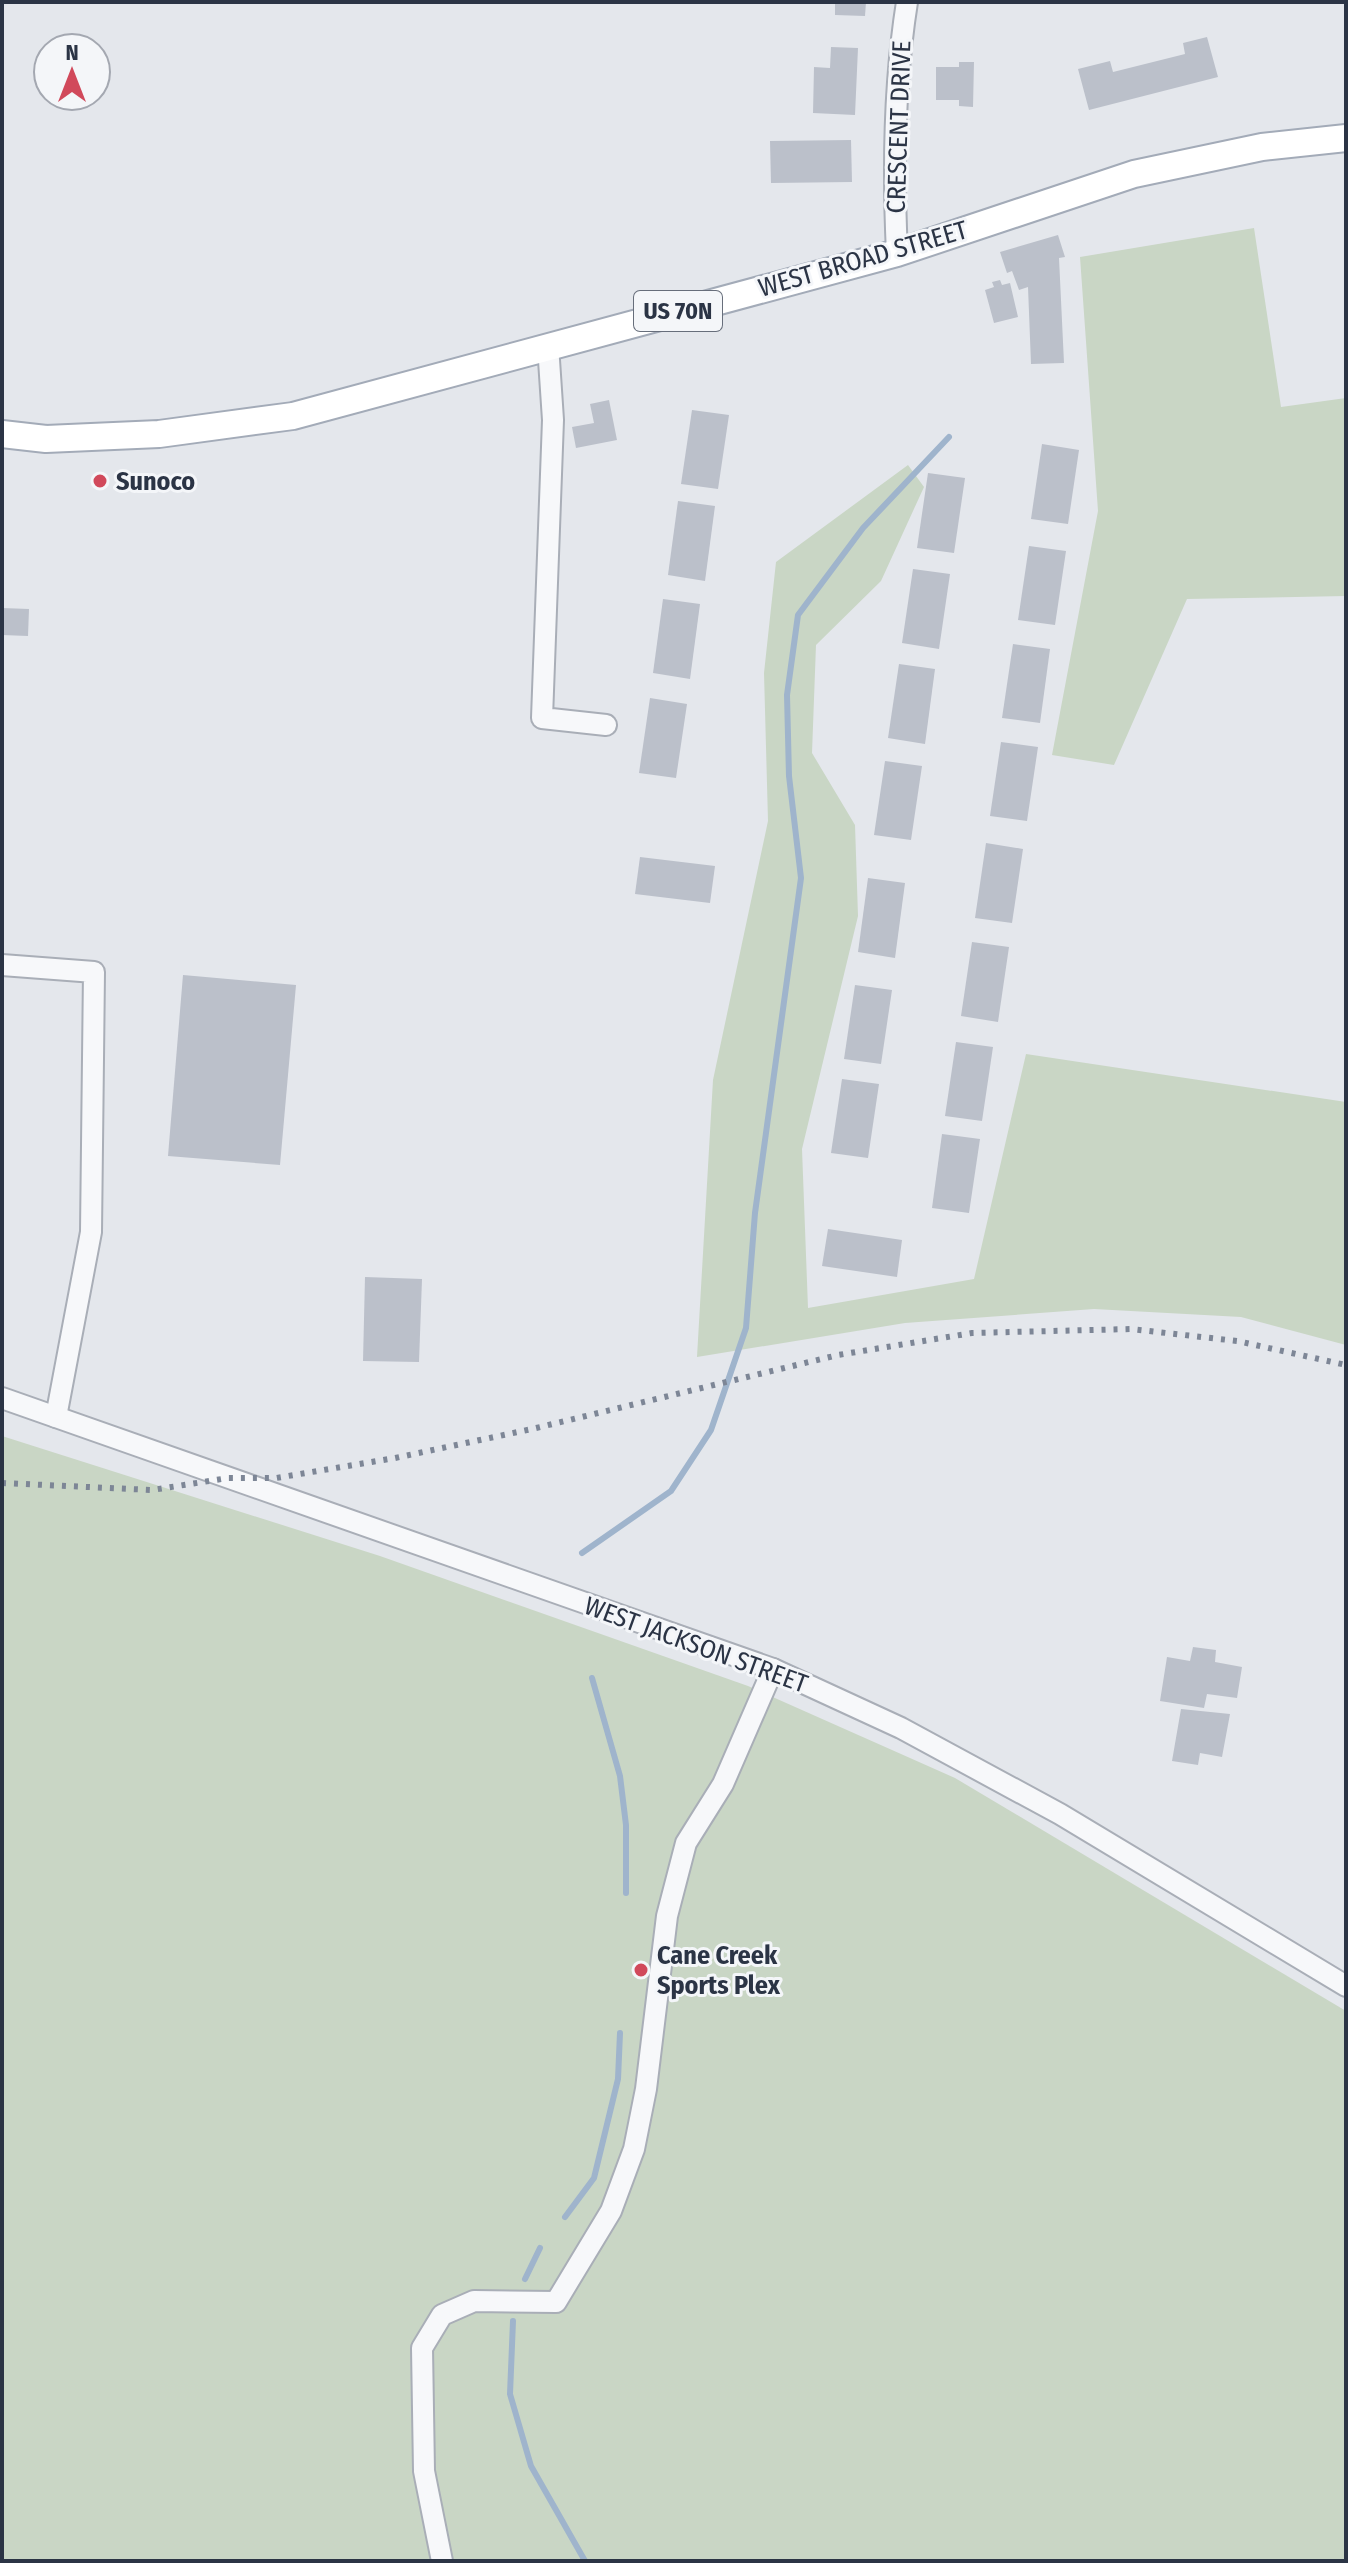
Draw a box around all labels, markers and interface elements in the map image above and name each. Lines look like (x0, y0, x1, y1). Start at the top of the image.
north arrow (32, 32, 112, 112)
text: N (65, 39, 79, 66)
street label: CRESCENT DRIVE (880, 40, 918, 214)
street label: WEST BROAD STREET (755, 214, 971, 304)
road number: US 70N (634, 291, 722, 331)
place label: Sunoco (116, 466, 195, 497)
marker: Sunoco (91, 472, 109, 490)
street label: WEST JACKSON STREET (580, 1590, 812, 1700)
place label: Cane Creek Sports Plex (657, 1940, 781, 2001)
marker: Cane Creek Sports Plex (632, 1961, 650, 1979)

